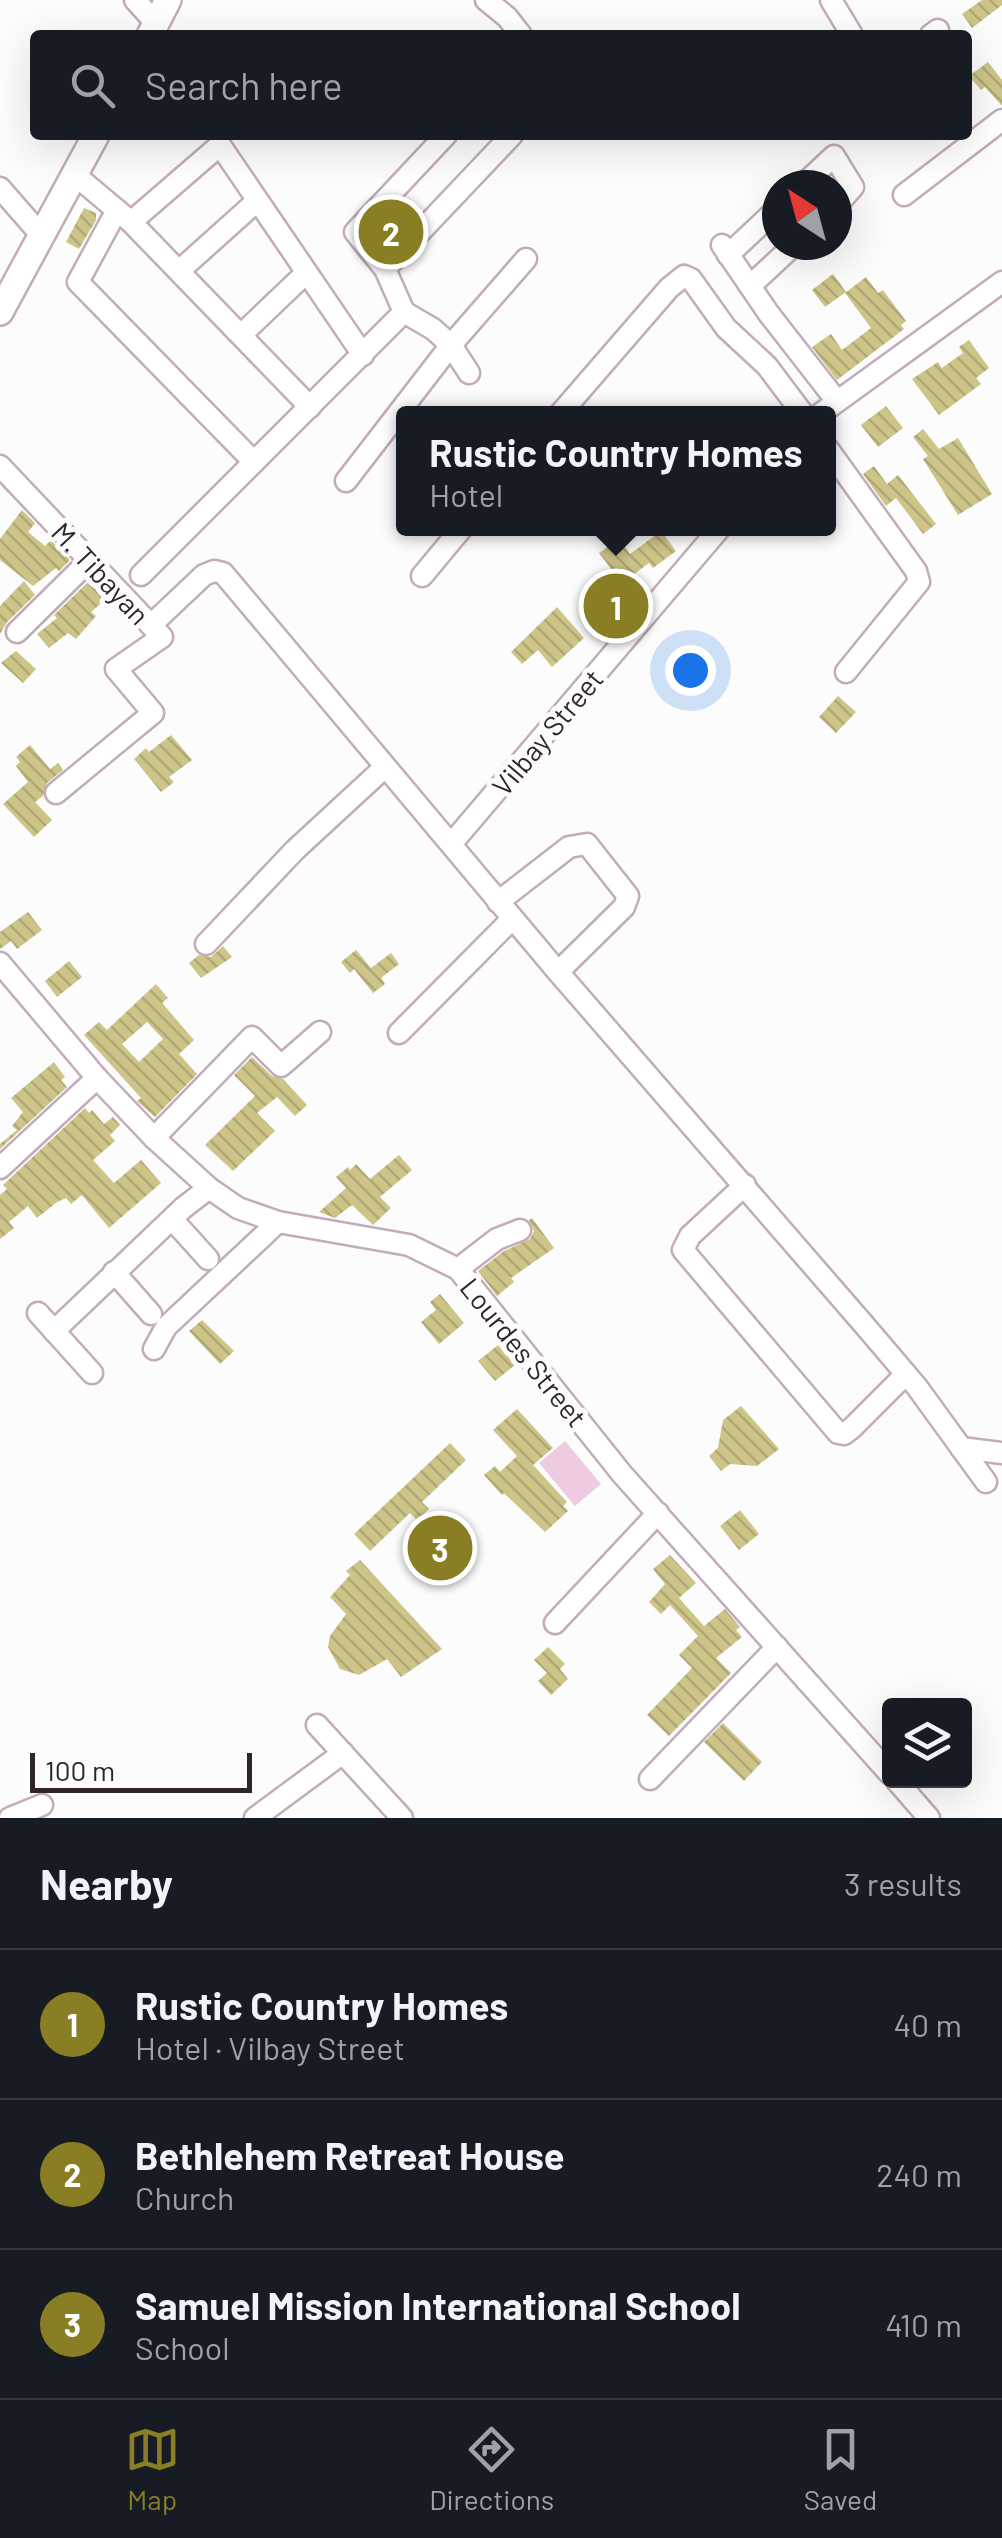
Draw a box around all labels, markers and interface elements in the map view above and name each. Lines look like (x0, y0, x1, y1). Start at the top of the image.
search box (30, 30, 972, 140)
icon: search (65, 58, 120, 113)
text: Search here (145, 62, 343, 108)
north arrow (762, 170, 852, 260)
pin: 2 (358, 194, 424, 270)
popup (396, 406, 836, 536)
text: Rustic Country Homes (429, 429, 803, 475)
text: Hotel (429, 475, 503, 513)
street label: M. Tibayan (45, 515, 157, 631)
pin: 1 (584, 568, 648, 644)
your location (665, 645, 716, 696)
street label: Vilbay Street (484, 662, 610, 802)
street label: Lourdes Street (454, 1271, 594, 1433)
pin: 3 (408, 1510, 472, 1586)
map controls (882, 1698, 972, 1788)
button: layers (882, 1698, 972, 1788)
scale bar (30, 1748, 252, 1792)
text: 100 m (45, 1753, 115, 1787)
text: Nearby (40, 1858, 173, 1908)
text: 3 results (844, 1864, 962, 1902)
text: Rustic Country Homes (135, 1982, 508, 2028)
text: 1 (67, 2005, 78, 2043)
text: 40 m (893, 2005, 962, 2043)
text: Hotel · Vilbay Street (135, 2028, 405, 2066)
text: Bethlehem Retreat House (135, 2132, 565, 2178)
text: 2 (64, 2155, 81, 2193)
text: 240 m (876, 2155, 962, 2193)
text: Church (135, 2178, 234, 2216)
text: Samuel Mission International School (135, 2282, 741, 2328)
text: 3 (64, 2305, 81, 2343)
text: 410 m (885, 2305, 962, 2343)
text: School (135, 2328, 230, 2366)
tab: Map (125, 2422, 180, 2516)
tab: Directions (429, 2422, 554, 2516)
tab: Saved (804, 2422, 877, 2516)

